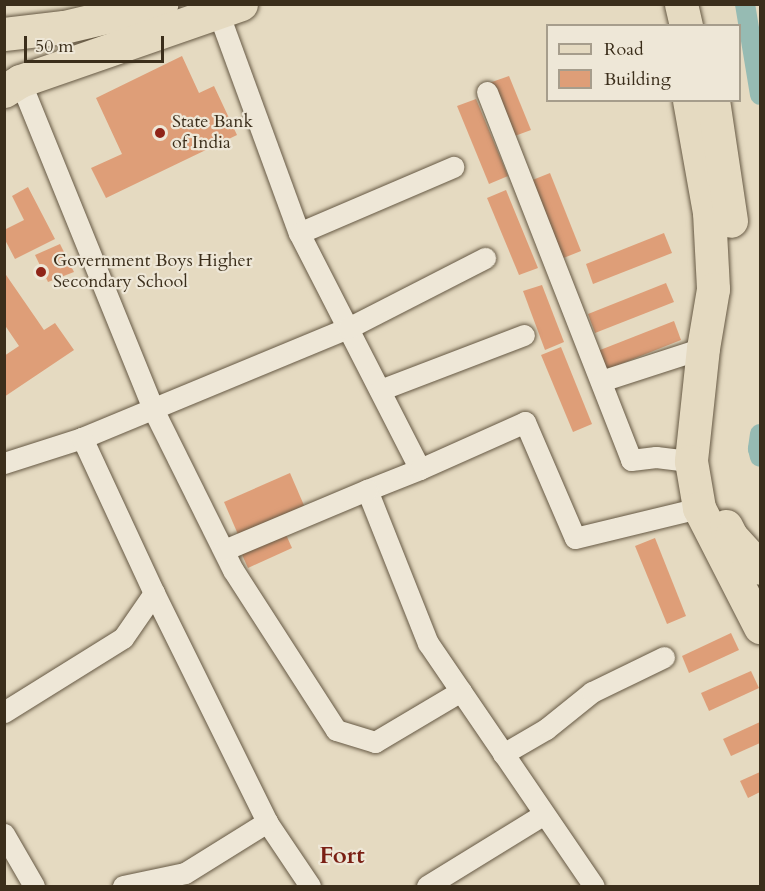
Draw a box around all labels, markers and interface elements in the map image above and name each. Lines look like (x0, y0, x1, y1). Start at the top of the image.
scale bar (27, 24, 166, 62)
legend (546, 24, 741, 102)
text: 50 m (35, 34, 74, 59)
text: Road (604, 37, 644, 62)
text: Building (604, 67, 671, 92)
place label: State Bank of India (172, 112, 253, 154)
marker: State Bank of India (153, 126, 167, 140)
place label: Government Boys Higher Secondary School (53, 251, 252, 294)
marker: Government Boys Higher Secondary School (34, 265, 48, 279)
district label: Fort (319, 842, 365, 870)

